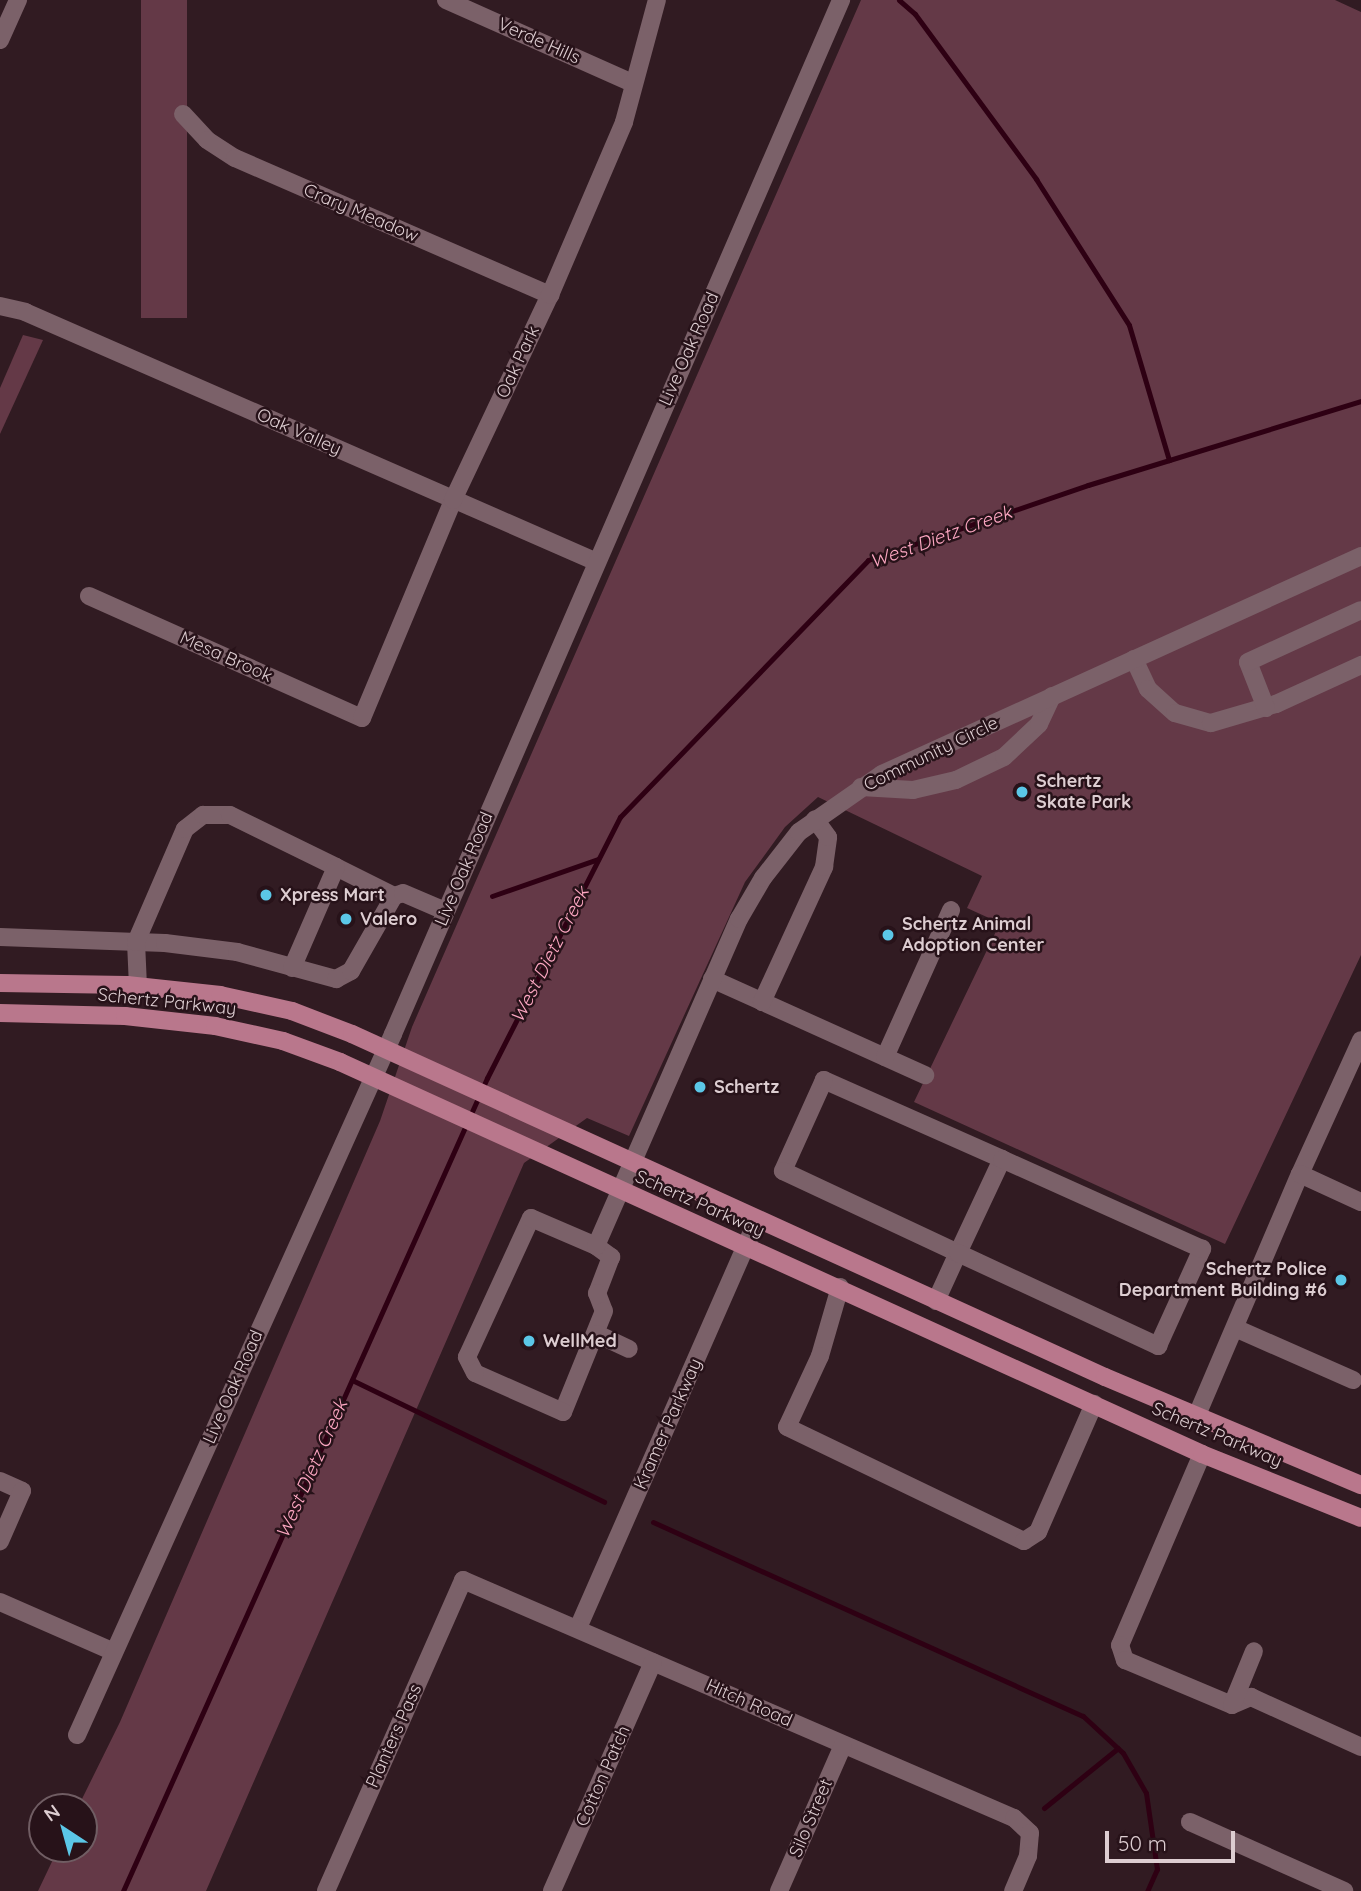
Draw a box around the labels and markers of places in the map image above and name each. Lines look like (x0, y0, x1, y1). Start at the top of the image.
place label: Schertz Skate Park (1036, 771, 1131, 814)
marker: Schertz Skate Park (1014, 784, 1030, 800)
place label: Xpress Mart (280, 884, 385, 906)
marker: Xpress Mart (258, 887, 274, 903)
place label: Valero (360, 908, 417, 930)
marker: Valero (338, 911, 354, 927)
place label: Schertz Animal Adoption Center (902, 914, 1044, 956)
marker: Schertz Animal Adoption Center (880, 927, 896, 943)
place label: Schertz (714, 1076, 779, 1098)
marker: Schertz (692, 1079, 708, 1095)
place label: Schertz Police Department Building #6 (1119, 1259, 1327, 1302)
marker: Schertz Police Department Building #6 (1333, 1272, 1349, 1288)
place label: WellMed (543, 1330, 617, 1352)
marker: WellMed (521, 1333, 537, 1349)

